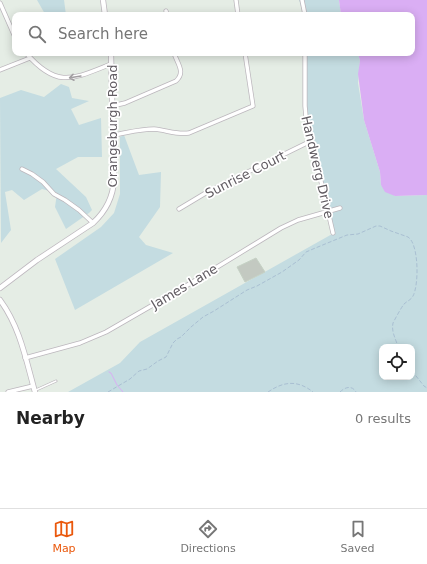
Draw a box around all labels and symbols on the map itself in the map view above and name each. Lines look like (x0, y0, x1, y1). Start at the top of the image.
street label: Orangeburgh Road (105, 65, 120, 187)
one-way arrow (68, 73, 81, 81)
street label: Handwerg Drive (298, 114, 337, 220)
street label: Sunrise Court (202, 148, 288, 201)
street label: James Lane (147, 261, 220, 313)

